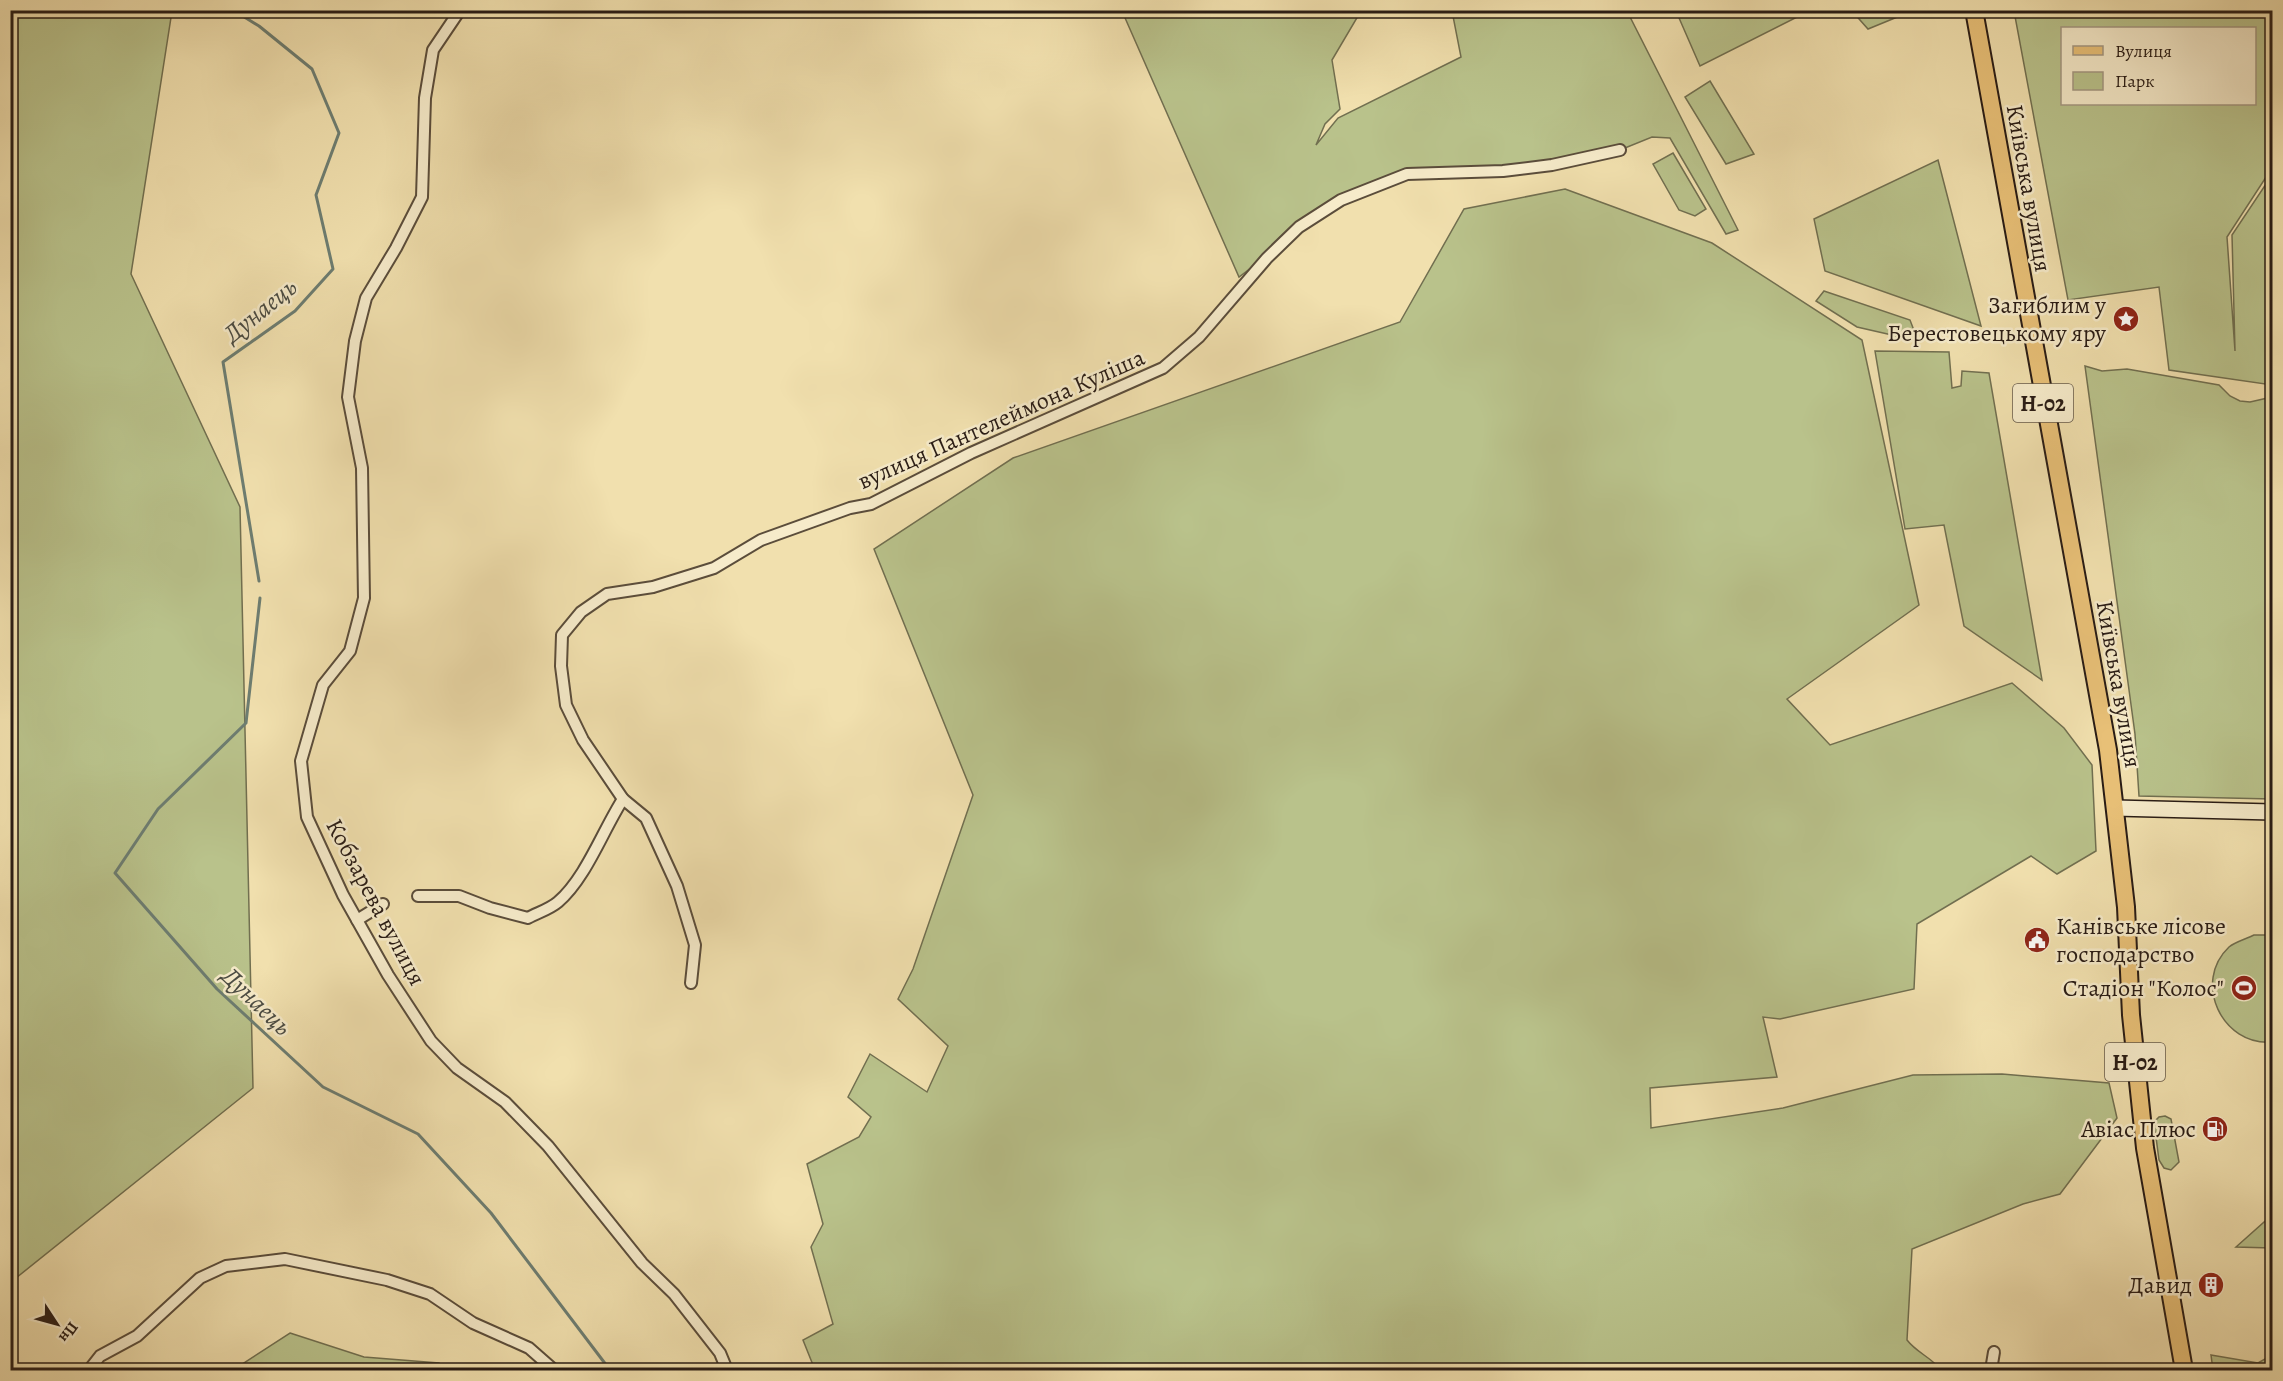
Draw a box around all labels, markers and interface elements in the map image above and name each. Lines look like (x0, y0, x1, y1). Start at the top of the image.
legend (2061, 27, 2256, 105)
text: Вулиця (2115, 39, 2172, 63)
text: Парк (2115, 69, 2155, 93)
street label: Київська вулиця (1999, 102, 2059, 274)
water label: Дунаець (215, 270, 305, 352)
place label: Загиблим у Берестовецькому яру (1887, 289, 2106, 349)
place icon: Загиблим у Берестовецькому яру (2111, 304, 2141, 334)
street label: вулиця Пантелеймона Куліша (852, 341, 1150, 497)
road number: Н-02 (2013, 384, 2073, 422)
street label: Київська вулиця (2089, 598, 2149, 770)
street label: Кобзарева вулиця (319, 813, 433, 991)
place label: Канівське лісове господарство (2056, 910, 2226, 970)
public building icon: Канівське лісове господарство (2022, 925, 2052, 955)
water label: Дунаець (212, 958, 300, 1044)
place label: Стадіон "Колос" (2063, 972, 2224, 1004)
sports icon: Стадіон "Колос" (2229, 973, 2259, 1003)
road number: Н-02 (2105, 1043, 2165, 1081)
place label: Авіас Плюс (2080, 1113, 2196, 1145)
fuel station icon: Авіас Плюс (2200, 1114, 2230, 1144)
place label: Давид (2128, 1269, 2192, 1301)
building icon: Давид (2196, 1270, 2226, 1300)
north arrow (27, 1294, 87, 1354)
text: Пн (53, 1317, 83, 1347)

